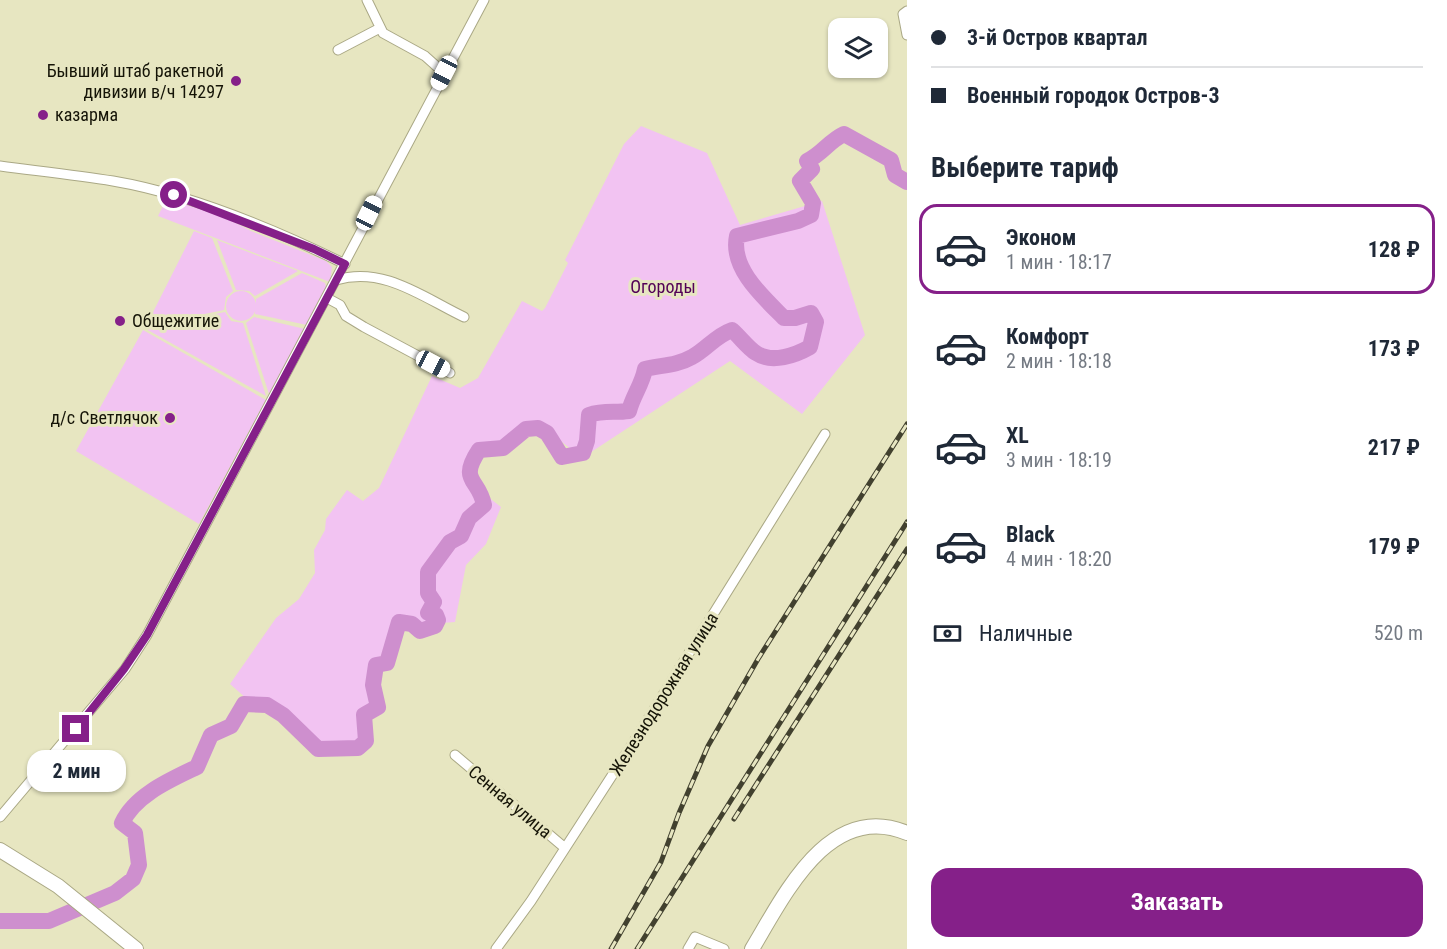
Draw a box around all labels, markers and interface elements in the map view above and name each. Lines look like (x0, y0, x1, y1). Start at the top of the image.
map controls (828, 18, 888, 78)
button: layers (828, 18, 888, 78)
text: 3-й Остров квартал (967, 25, 1147, 50)
car (428, 53, 460, 93)
place label: Бывший штаб ракетной дивизии в/ч 14297 (47, 60, 224, 102)
marker: Бывший штаб ракетной дивизии в/ч 14297 (229, 74, 243, 88)
text: Военный городок Остров-3 (967, 83, 1220, 108)
place label: казарма (55, 104, 118, 125)
marker: казарма (36, 108, 50, 122)
text: Выберите тариф (931, 152, 1119, 184)
route start (160, 181, 187, 208)
car (353, 193, 385, 233)
icon: car (934, 222, 988, 276)
text: Эконом (1006, 225, 1076, 250)
text: 128 ₽ (1368, 237, 1420, 262)
text: 1 мин · 18:17 (1006, 250, 1112, 274)
park label: Огороды (630, 276, 696, 297)
place label: Общежитие (132, 310, 219, 331)
marker: Общежитие (113, 314, 127, 328)
icon: car (934, 321, 988, 375)
text: Комфорт (1006, 324, 1089, 349)
text: 173 ₽ (1368, 336, 1420, 361)
car (413, 348, 453, 380)
text: 2 мин · 18:18 (1006, 349, 1112, 373)
place label: д/с Светлячок (50, 407, 158, 428)
marker: д/с Светлячок (163, 411, 177, 425)
icon: car (934, 420, 988, 474)
text: XL (1006, 423, 1029, 448)
text: 217 ₽ (1368, 435, 1420, 460)
text: 3 мин · 18:19 (1006, 448, 1112, 472)
icon: car (934, 519, 988, 573)
text: Black (1006, 522, 1055, 547)
text: 179 ₽ (1368, 534, 1420, 559)
text: 4 мин · 18:20 (1006, 547, 1112, 571)
street label: Железнодорожная улица (605, 608, 722, 779)
icon: cash (931, 617, 964, 650)
text: Наличные (979, 621, 1073, 646)
text: 520 m (1374, 621, 1423, 645)
route end (62, 715, 89, 742)
callout: 2 мин (26, 750, 125, 792)
text: 2 мин (53, 759, 100, 783)
street label: Сенная улица (465, 761, 556, 842)
button: Заказать (931, 868, 1423, 937)

